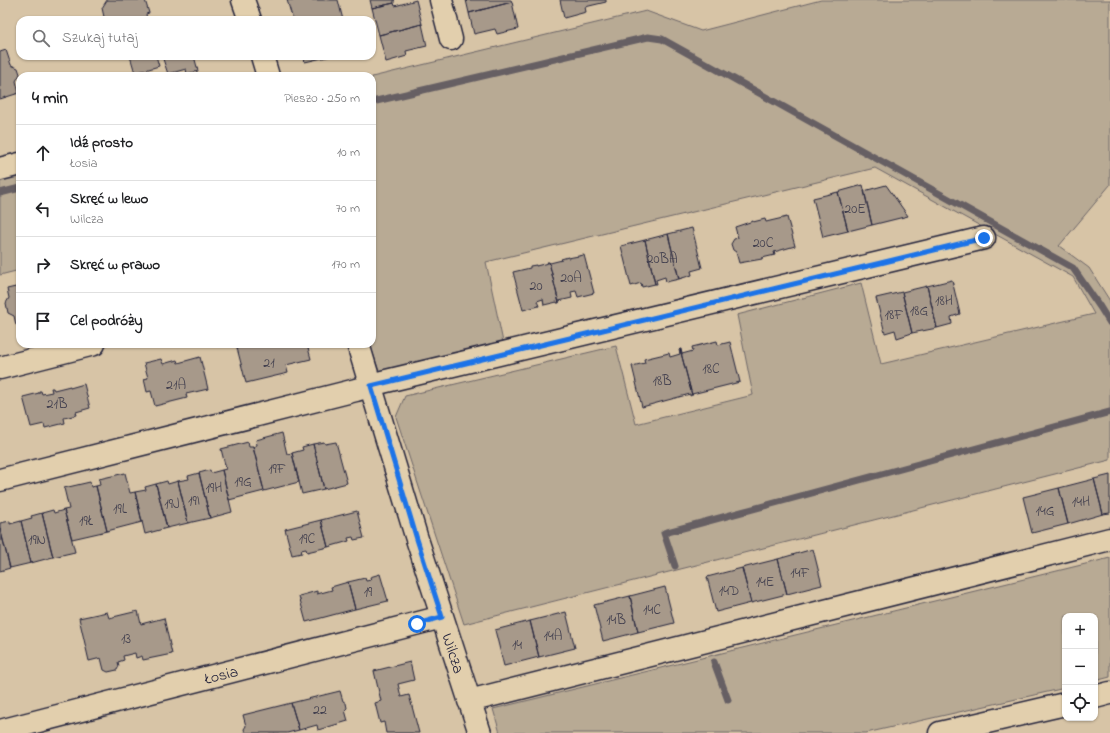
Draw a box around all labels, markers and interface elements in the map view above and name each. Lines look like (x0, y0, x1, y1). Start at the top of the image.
search box (16, 16, 376, 60)
icon: search (30, 27, 52, 49)
text: Szukaj tutaj (62, 27, 138, 49)
text: 4 min (32, 86, 68, 111)
text: Pieszo · 250 m (284, 89, 360, 108)
text: Idź prosto (70, 132, 133, 154)
icon: ahead (32, 142, 54, 164)
text: 10 m (337, 143, 360, 162)
text: Łosia (70, 154, 98, 173)
text: Skręć w lewo (70, 188, 148, 210)
icon: left (32, 198, 54, 220)
text: 70 m (336, 199, 360, 218)
house number: 20E (844, 199, 866, 220)
text: Wilcza (70, 210, 104, 229)
route end (975, 229, 993, 247)
house number: 20C (753, 233, 774, 254)
house number: 20BA (646, 249, 678, 270)
icon: right (32, 254, 54, 276)
text: Skręć w prawo (70, 254, 160, 276)
text: 170 m (332, 255, 360, 274)
house number: 20A (560, 268, 582, 289)
house number: 20 (529, 276, 543, 297)
house number: 18H (935, 291, 953, 312)
house number: 18G (910, 301, 928, 322)
house number: 18F (885, 305, 903, 326)
icon: arrive (32, 310, 54, 332)
text: Cel podróży (70, 310, 143, 332)
house number: 21 (263, 353, 275, 374)
house number: 18C (702, 359, 720, 380)
house number: 18B (652, 371, 672, 392)
house number: 21A (166, 375, 186, 396)
house number: 21B (47, 394, 67, 415)
house number: 19F (268, 459, 286, 480)
house number: 19G (234, 472, 252, 493)
house number: 19H (206, 478, 222, 499)
house number: 19I (188, 491, 200, 512)
house number: 14H (1072, 492, 1090, 513)
house number: 19J (164, 494, 180, 515)
house number: 19L (113, 499, 128, 520)
house number: 14G (1036, 501, 1055, 522)
house number: 19Ł (79, 511, 94, 532)
house number: 19C (299, 529, 315, 550)
house number: 19N (28, 530, 46, 551)
house number: 14F (790, 563, 810, 584)
house number: 14E (756, 572, 774, 593)
house number: 14D (719, 581, 739, 602)
house number: 19 (364, 582, 373, 603)
house number: 14C (643, 600, 661, 621)
house number: 14B (606, 610, 626, 631)
map controls (1062, 613, 1098, 721)
button: + (1062, 613, 1098, 649)
route start (408, 615, 426, 633)
house number: 14A (544, 626, 562, 647)
house number: 13 (121, 629, 131, 650)
street label: Wilcza (434, 630, 470, 677)
house number: 14 (512, 635, 522, 656)
button: − (1062, 649, 1098, 685)
street label: Łosia (201, 660, 241, 692)
button: locate (1062, 685, 1098, 721)
house number: 22 (313, 700, 327, 721)

